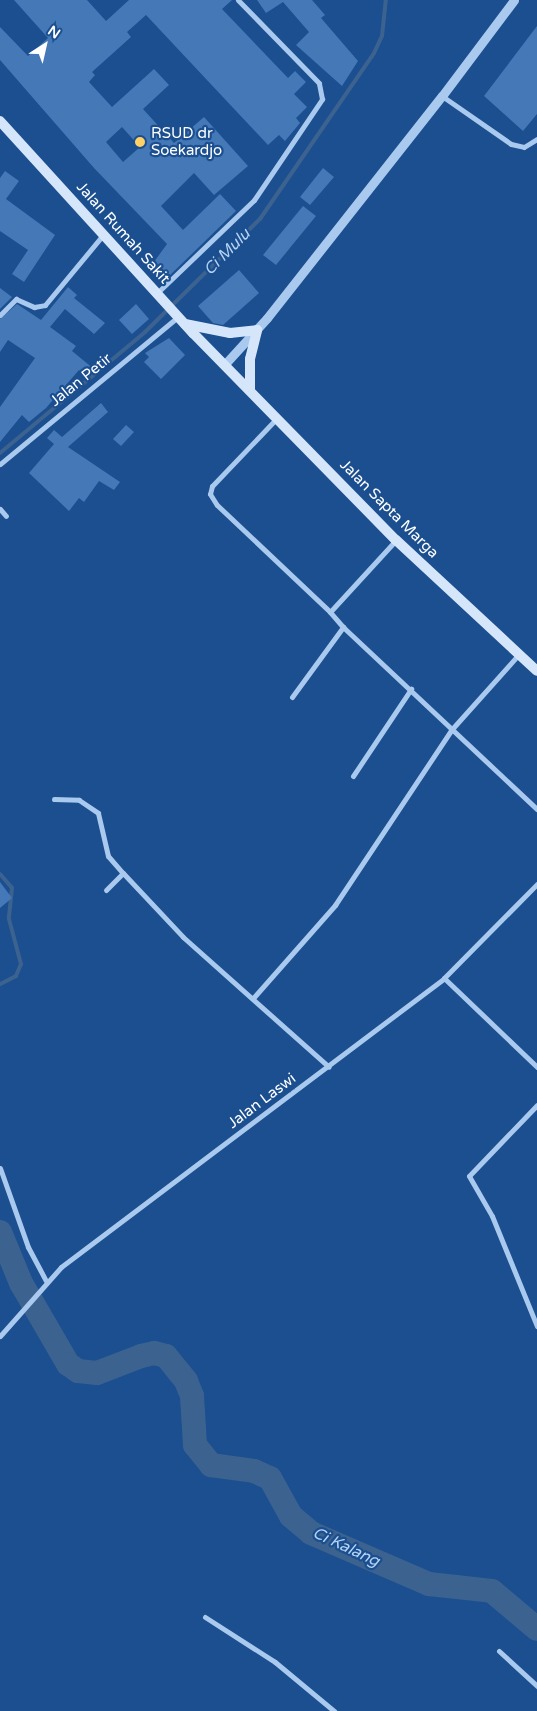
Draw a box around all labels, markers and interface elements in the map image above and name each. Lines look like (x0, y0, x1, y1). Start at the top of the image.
north arrow (20, 20, 70, 70)
text: N (44, 22, 63, 42)
place label: RSUD dr Soekardjo (151, 124, 222, 159)
marker: RSUD dr Soekardjo (133, 135, 147, 149)
street label: Jalan Rumah Sakit (72, 178, 174, 288)
water label: Ci Mulu (200, 225, 254, 279)
street label: Jalan Petir (47, 350, 115, 410)
street label: Jalan Sapta Marga (336, 456, 442, 562)
street label: Jalan Laswi (224, 1070, 300, 1132)
water label: Ci Kalang (309, 1523, 383, 1571)

